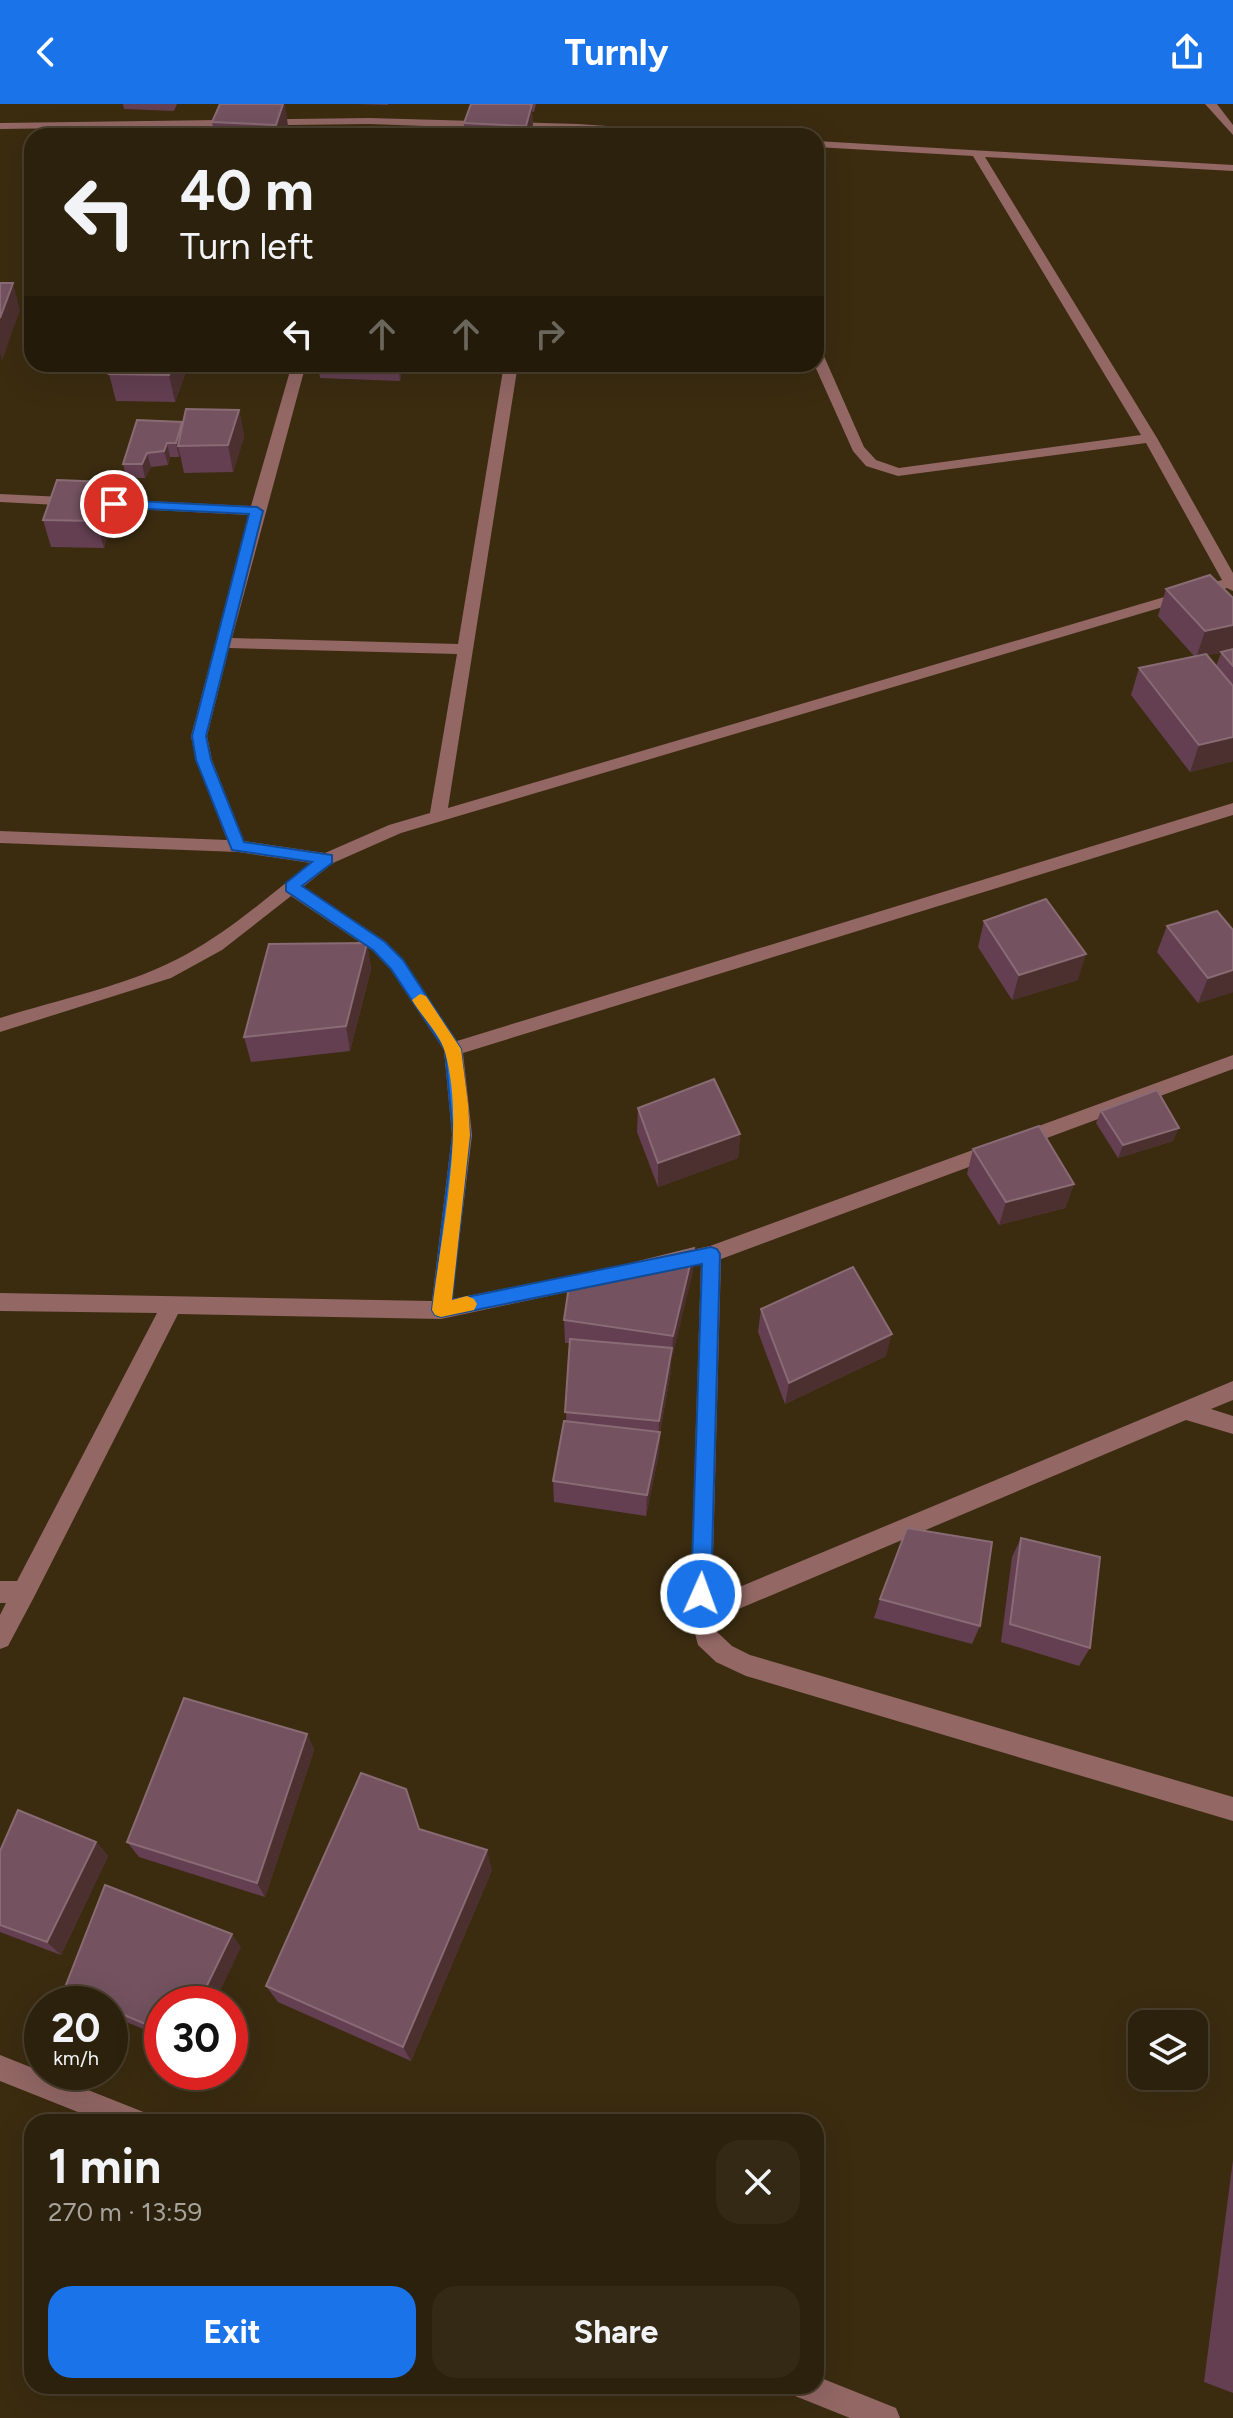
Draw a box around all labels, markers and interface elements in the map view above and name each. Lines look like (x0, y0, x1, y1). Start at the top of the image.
icon: back (24, 30, 68, 74)
icon: share (1165, 30, 1209, 74)
text: Turnly (565, 31, 668, 74)
text: 40 m (180, 157, 314, 224)
icon: left (48, 160, 152, 264)
text: Turn left (180, 225, 314, 268)
icon: left (276, 312, 320, 356)
icon: ahead (360, 312, 404, 356)
icon: ahead (444, 312, 488, 356)
icon: right (528, 312, 572, 356)
pin (80, 470, 148, 538)
icon: arrive (92, 482, 136, 526)
position arrow (659, 1552, 743, 1636)
speed limit sign: 30 (144, 1986, 248, 2090)
text: 20 (51, 2004, 101, 2052)
map controls (1128, 2010, 1208, 2090)
button: layers (1128, 2010, 1208, 2090)
text: km/h (53, 2046, 99, 2070)
text: 1 min (48, 2137, 161, 2195)
button: close (716, 2140, 800, 2224)
text: 270 m · 13:59 (48, 2196, 202, 2228)
button: Exit (48, 2286, 416, 2378)
button: Share (432, 2286, 800, 2378)

